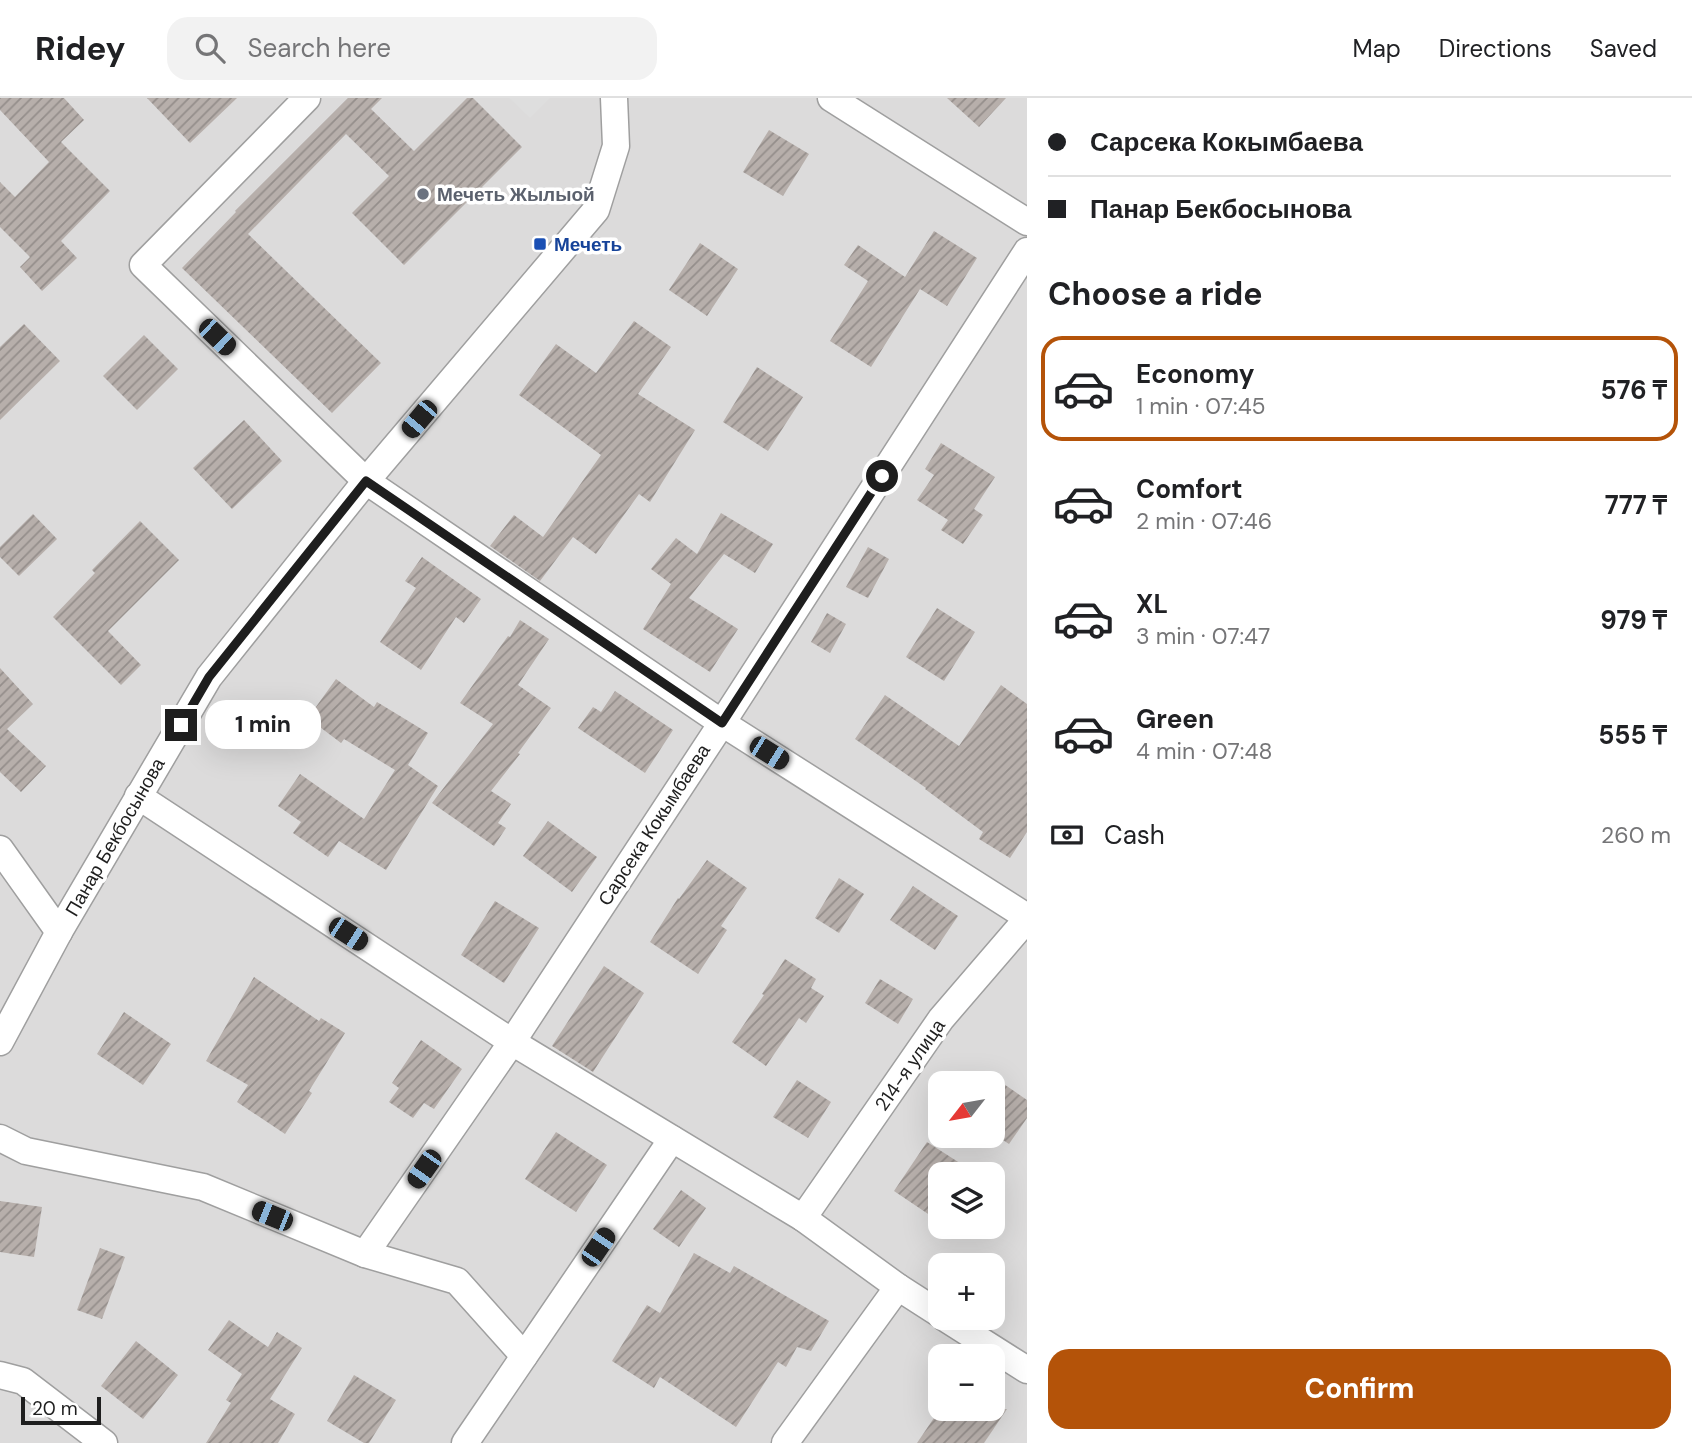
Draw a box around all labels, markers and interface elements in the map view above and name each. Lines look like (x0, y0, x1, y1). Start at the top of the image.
search box (167, 17, 657, 80)
text: Ridey (35, 27, 125, 70)
icon: search (191, 29, 229, 67)
text: Search here (247, 31, 391, 65)
text: Map (1353, 33, 1401, 64)
text: Directions (1439, 33, 1552, 64)
text: Saved (1590, 33, 1657, 64)
text: Сарсека Кокымбаева (1090, 125, 1363, 159)
place label: Мечеть Жылыой (437, 182, 595, 207)
marker: Мечеть Жылыой (415, 186, 431, 202)
text: Панар Бекбосынова (1090, 192, 1351, 226)
place label: Мечеть (554, 232, 622, 257)
marker: Мечеть (532, 236, 548, 252)
text: Choose a ride (1048, 273, 1263, 315)
car (195, 315, 240, 359)
icon: car (1052, 357, 1115, 420)
text: Economy (1136, 357, 1254, 391)
text: 576 ₸ (1601, 373, 1667, 407)
text: 1 min · 07:45 (1136, 391, 1266, 421)
car (398, 396, 441, 442)
route start (866, 460, 898, 492)
icon: car (1052, 472, 1115, 535)
text: Comfort (1136, 472, 1242, 506)
text: 777 ₸ (1605, 488, 1667, 522)
text: 2 min · 07:46 (1136, 506, 1272, 536)
icon: car (1052, 587, 1115, 650)
text: XL (1136, 587, 1168, 621)
text: 979 ₸ (1600, 603, 1667, 637)
text: 3 min · 07:47 (1136, 621, 1270, 651)
callout: 1 min (206, 700, 321, 750)
icon: car (1052, 702, 1115, 765)
text: Green (1136, 702, 1214, 736)
route end (165, 709, 197, 741)
text: 1 min (235, 709, 291, 739)
text: 555 ₸ (1598, 718, 1667, 752)
car (746, 733, 793, 773)
text: 4 min · 07:48 (1136, 736, 1272, 766)
street label: Сарсека Кокымбаева (592, 739, 716, 911)
street label: Панар Бекбосынова (59, 753, 171, 921)
icon: cash (1048, 816, 1086, 854)
text: Cash (1104, 818, 1165, 852)
text: 260 m (1601, 820, 1671, 850)
car (325, 914, 372, 954)
street label: 214-я улица (869, 1014, 951, 1116)
north arrow (928, 1071, 1004, 1148)
map controls (928, 1071, 1005, 1421)
car (404, 1146, 445, 1192)
button: layers (928, 1162, 1005, 1239)
car (249, 1198, 296, 1234)
car (578, 1224, 619, 1270)
button: + (928, 1253, 1005, 1330)
button: − (928, 1344, 1005, 1421)
button: Confirm (1048, 1349, 1671, 1429)
scale bar (21, 1394, 102, 1426)
text: 20 m (32, 1396, 78, 1421)

